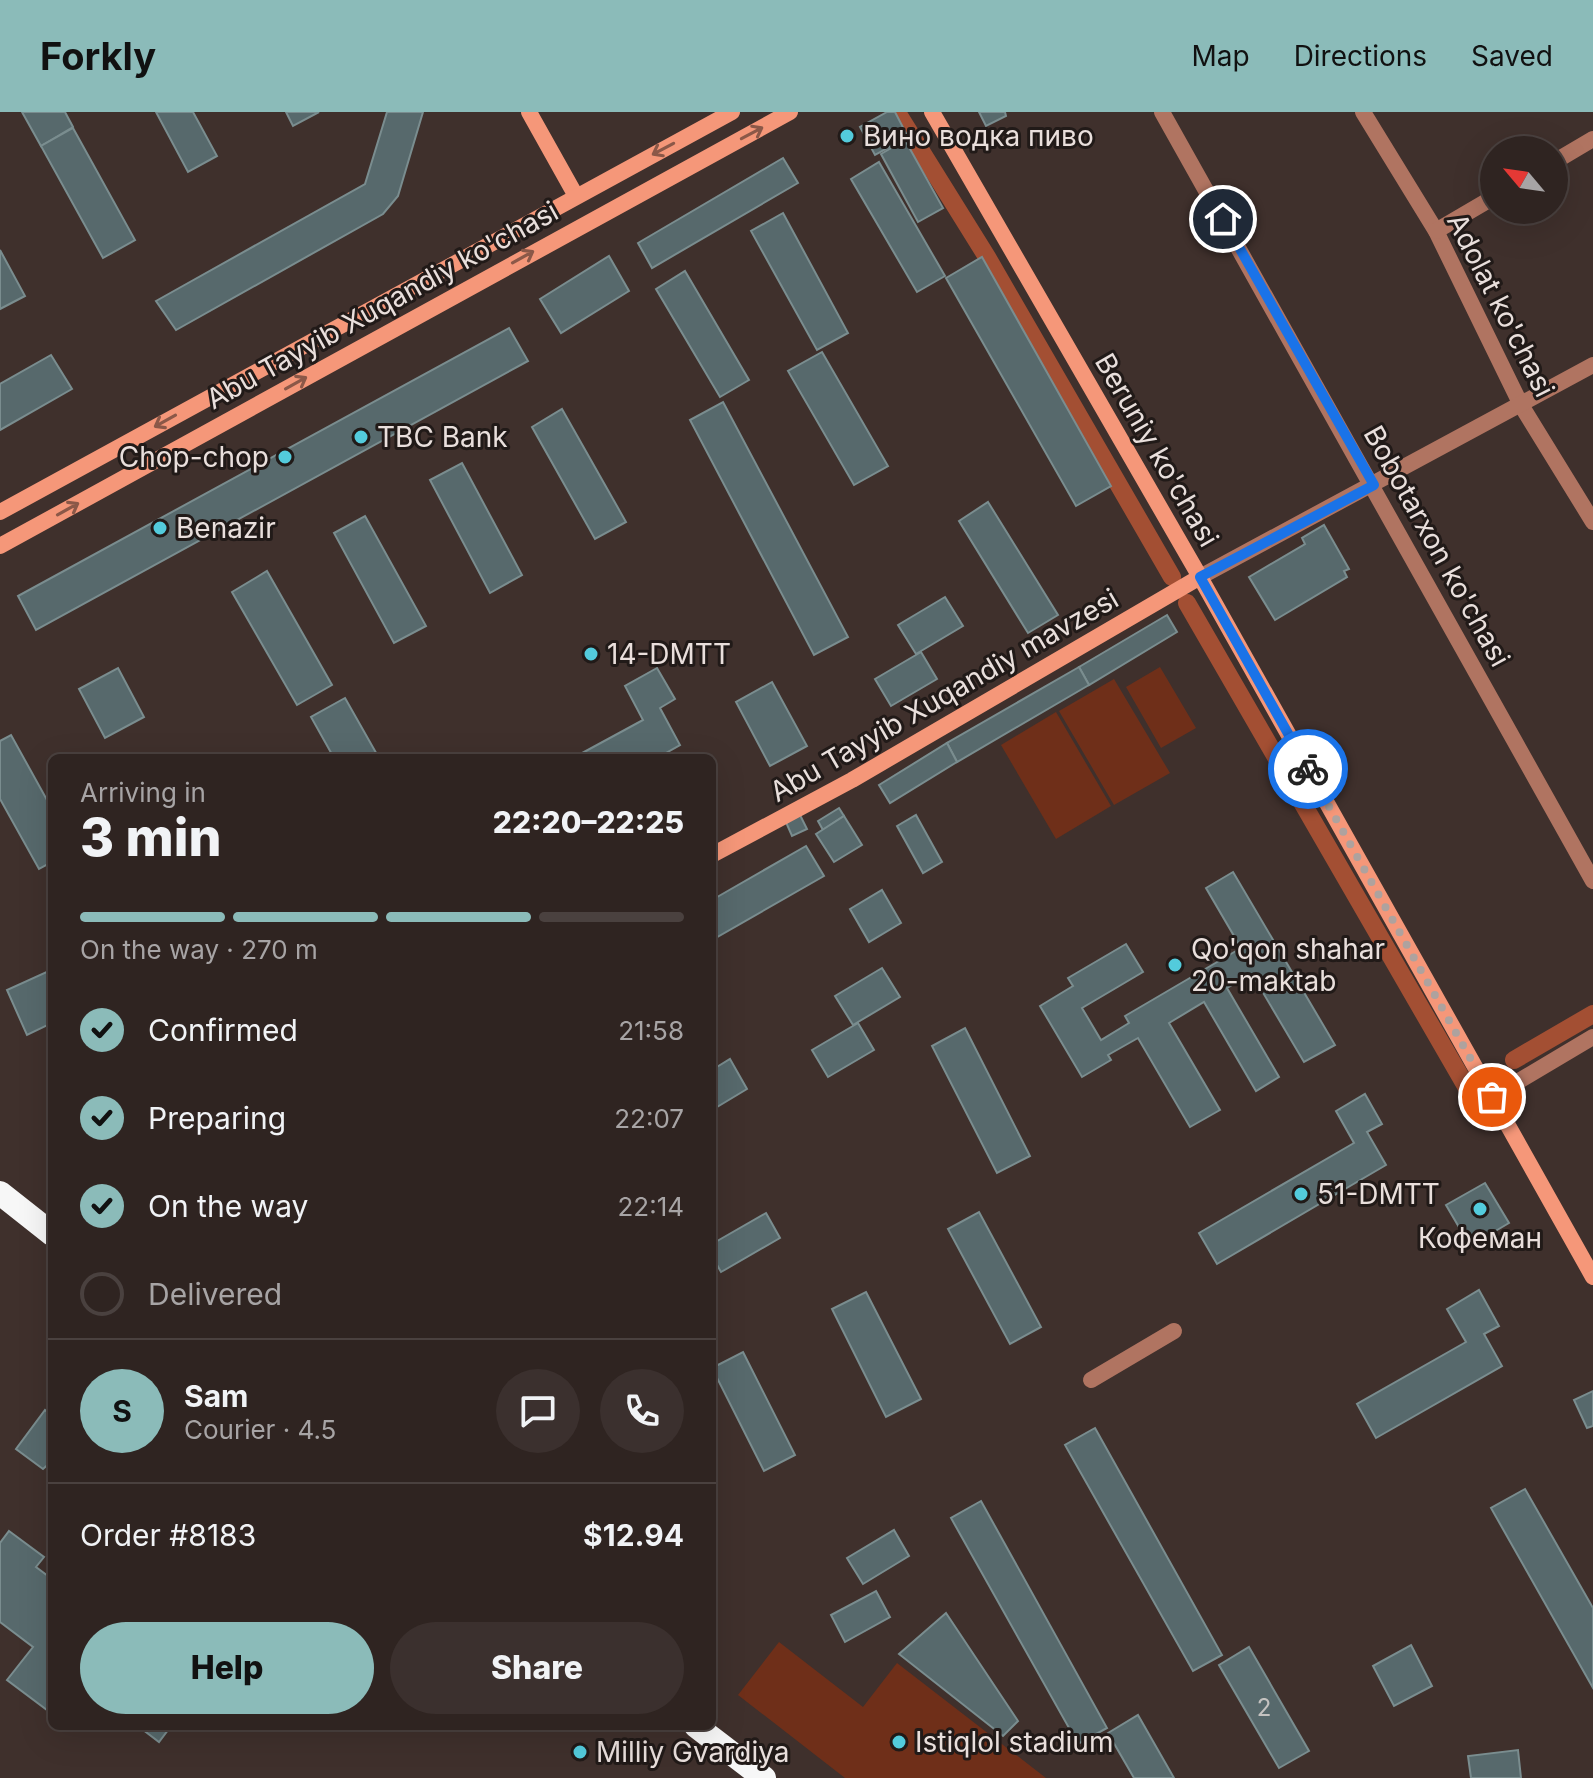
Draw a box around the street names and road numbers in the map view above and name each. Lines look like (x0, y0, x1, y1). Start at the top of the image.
street label: Abu Tayyib Xuqandiy ko'chasi (200, 194, 564, 416)
street label: Adolat ko'chasi (1440, 207, 1562, 403)
street label: Beruniy ko'chasi (1088, 347, 1226, 553)
street label: Bobotarxon ko'chasi (1357, 420, 1517, 672)
street label: Abu Tayyib Xuqandiy mavzesi (764, 581, 1124, 809)

